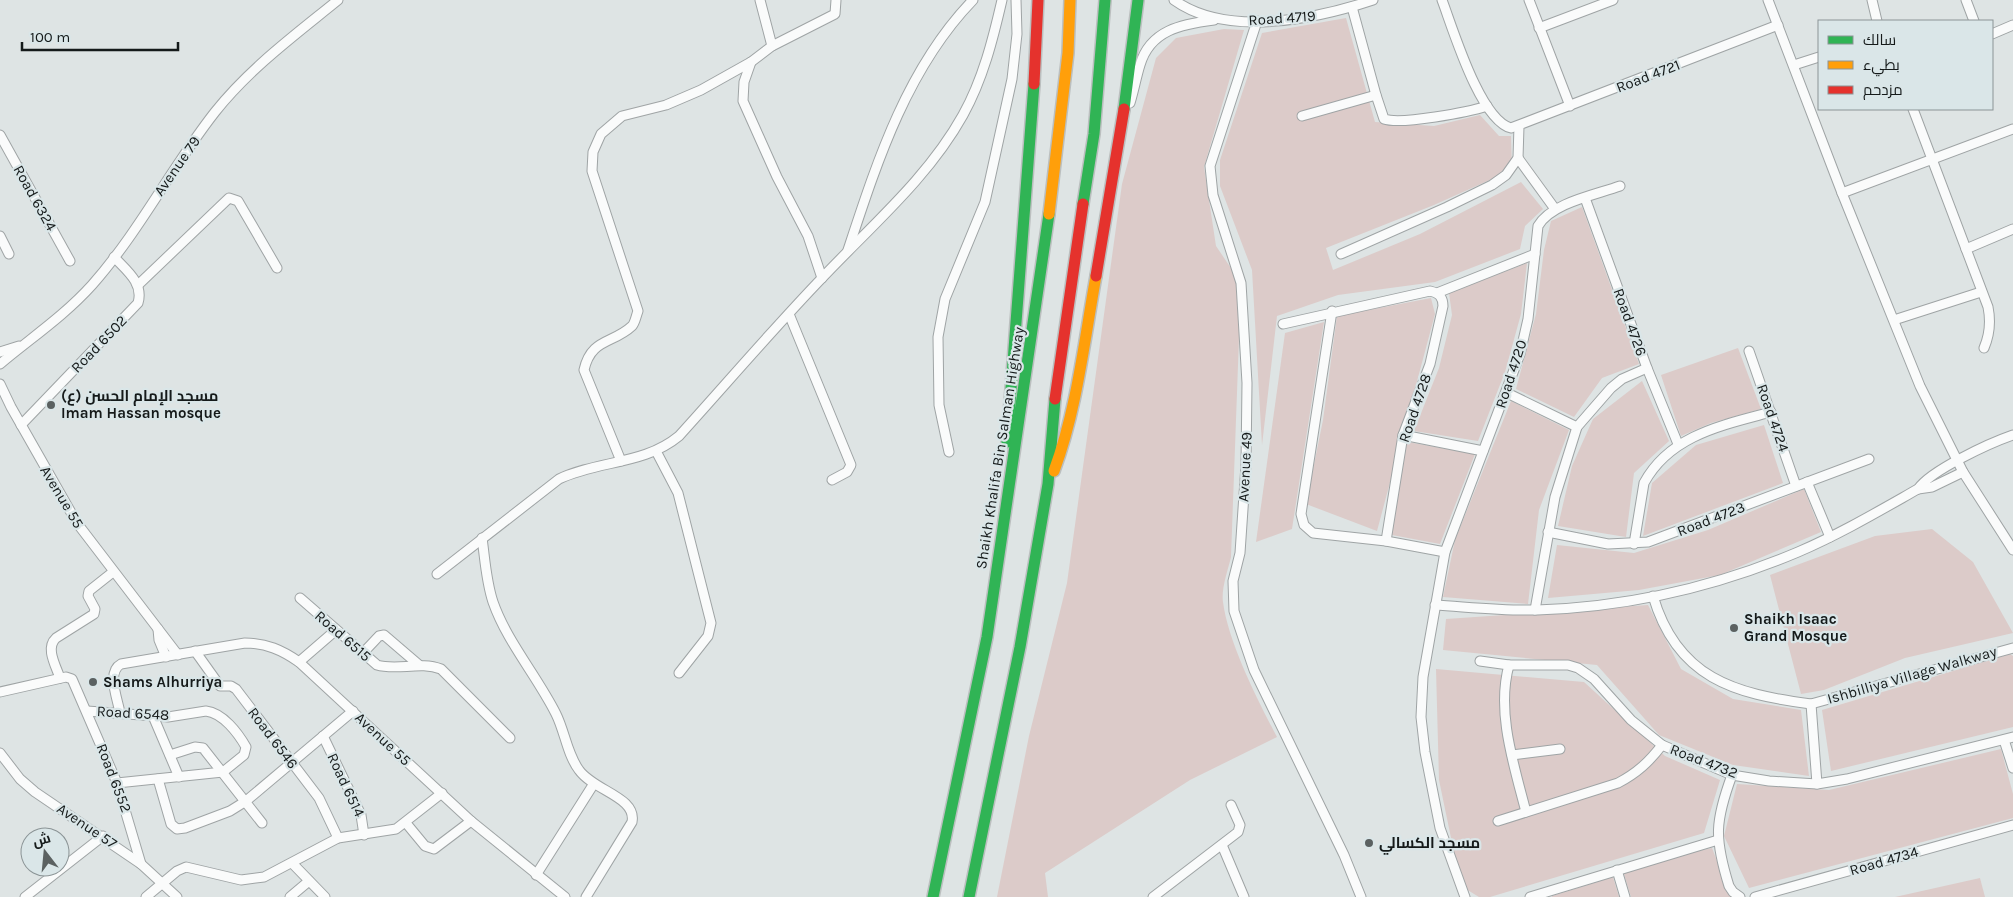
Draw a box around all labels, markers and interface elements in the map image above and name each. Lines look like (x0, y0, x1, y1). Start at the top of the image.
street label: Road 4719 (1248, 7, 1316, 29)
scale bar (22, 20, 179, 52)
legend (1818, 20, 1993, 110)
text: 100 m (30, 28, 70, 46)
text: سالك (1863, 31, 1896, 49)
street label: Road 4721 (1613, 56, 1683, 96)
text: بطيء (1863, 56, 1900, 77)
text: مزدحم (1863, 81, 1903, 100)
street label: Avenue 79 (150, 133, 204, 199)
street label: Road 6324 (10, 162, 61, 235)
street label: Road 4726 (1609, 286, 1651, 358)
street label: Road 6502 (67, 312, 131, 376)
street label: Shaikh Khalifa Bin Salman Highway (972, 326, 1028, 570)
street label: Road 4720 (1491, 337, 1531, 411)
street label: Road 4728 (1395, 371, 1435, 445)
street label: Road 4724 (1753, 382, 1793, 455)
place label: مسجد الإمام الحسن (ع) Imam Hassan mosque (61, 387, 221, 422)
marker: مسجد الإمام الحسن (ع) Imam Hassan mosque (45, 399, 57, 411)
street label: Avenue 49 (1234, 432, 1256, 502)
street label: Avenue 55 (36, 462, 88, 532)
street label: Road 4723 (1675, 498, 1747, 540)
street label: Road 6515 (311, 607, 375, 665)
place label: Shaikh Isaac Grand Mosque (1744, 610, 1847, 645)
marker: Shaikh Isaac Grand Mosque (1728, 622, 1740, 634)
street label: Ishbilliya Village Walkway (1825, 642, 1999, 708)
place label: Shams Alhurriya (103, 673, 222, 691)
marker: Shams Alhurriya (87, 676, 99, 688)
street label: Road 6548 (96, 702, 170, 724)
street label: Road 6546 (244, 704, 302, 772)
street label: Avenue 55 (351, 709, 415, 769)
street label: Road 4732 (1668, 740, 1740, 782)
street label: Road 6552 (93, 741, 135, 815)
street label: Road 6514 (323, 750, 369, 820)
street label: Avenue 57 (54, 799, 120, 853)
north arrow (20, 827, 70, 877)
text: ش (31, 829, 53, 851)
place label: مسجد الكسالي (1379, 834, 1480, 855)
marker: مسجد الكسالي (1363, 837, 1375, 849)
street label: Road 4734 (1848, 842, 1921, 879)

